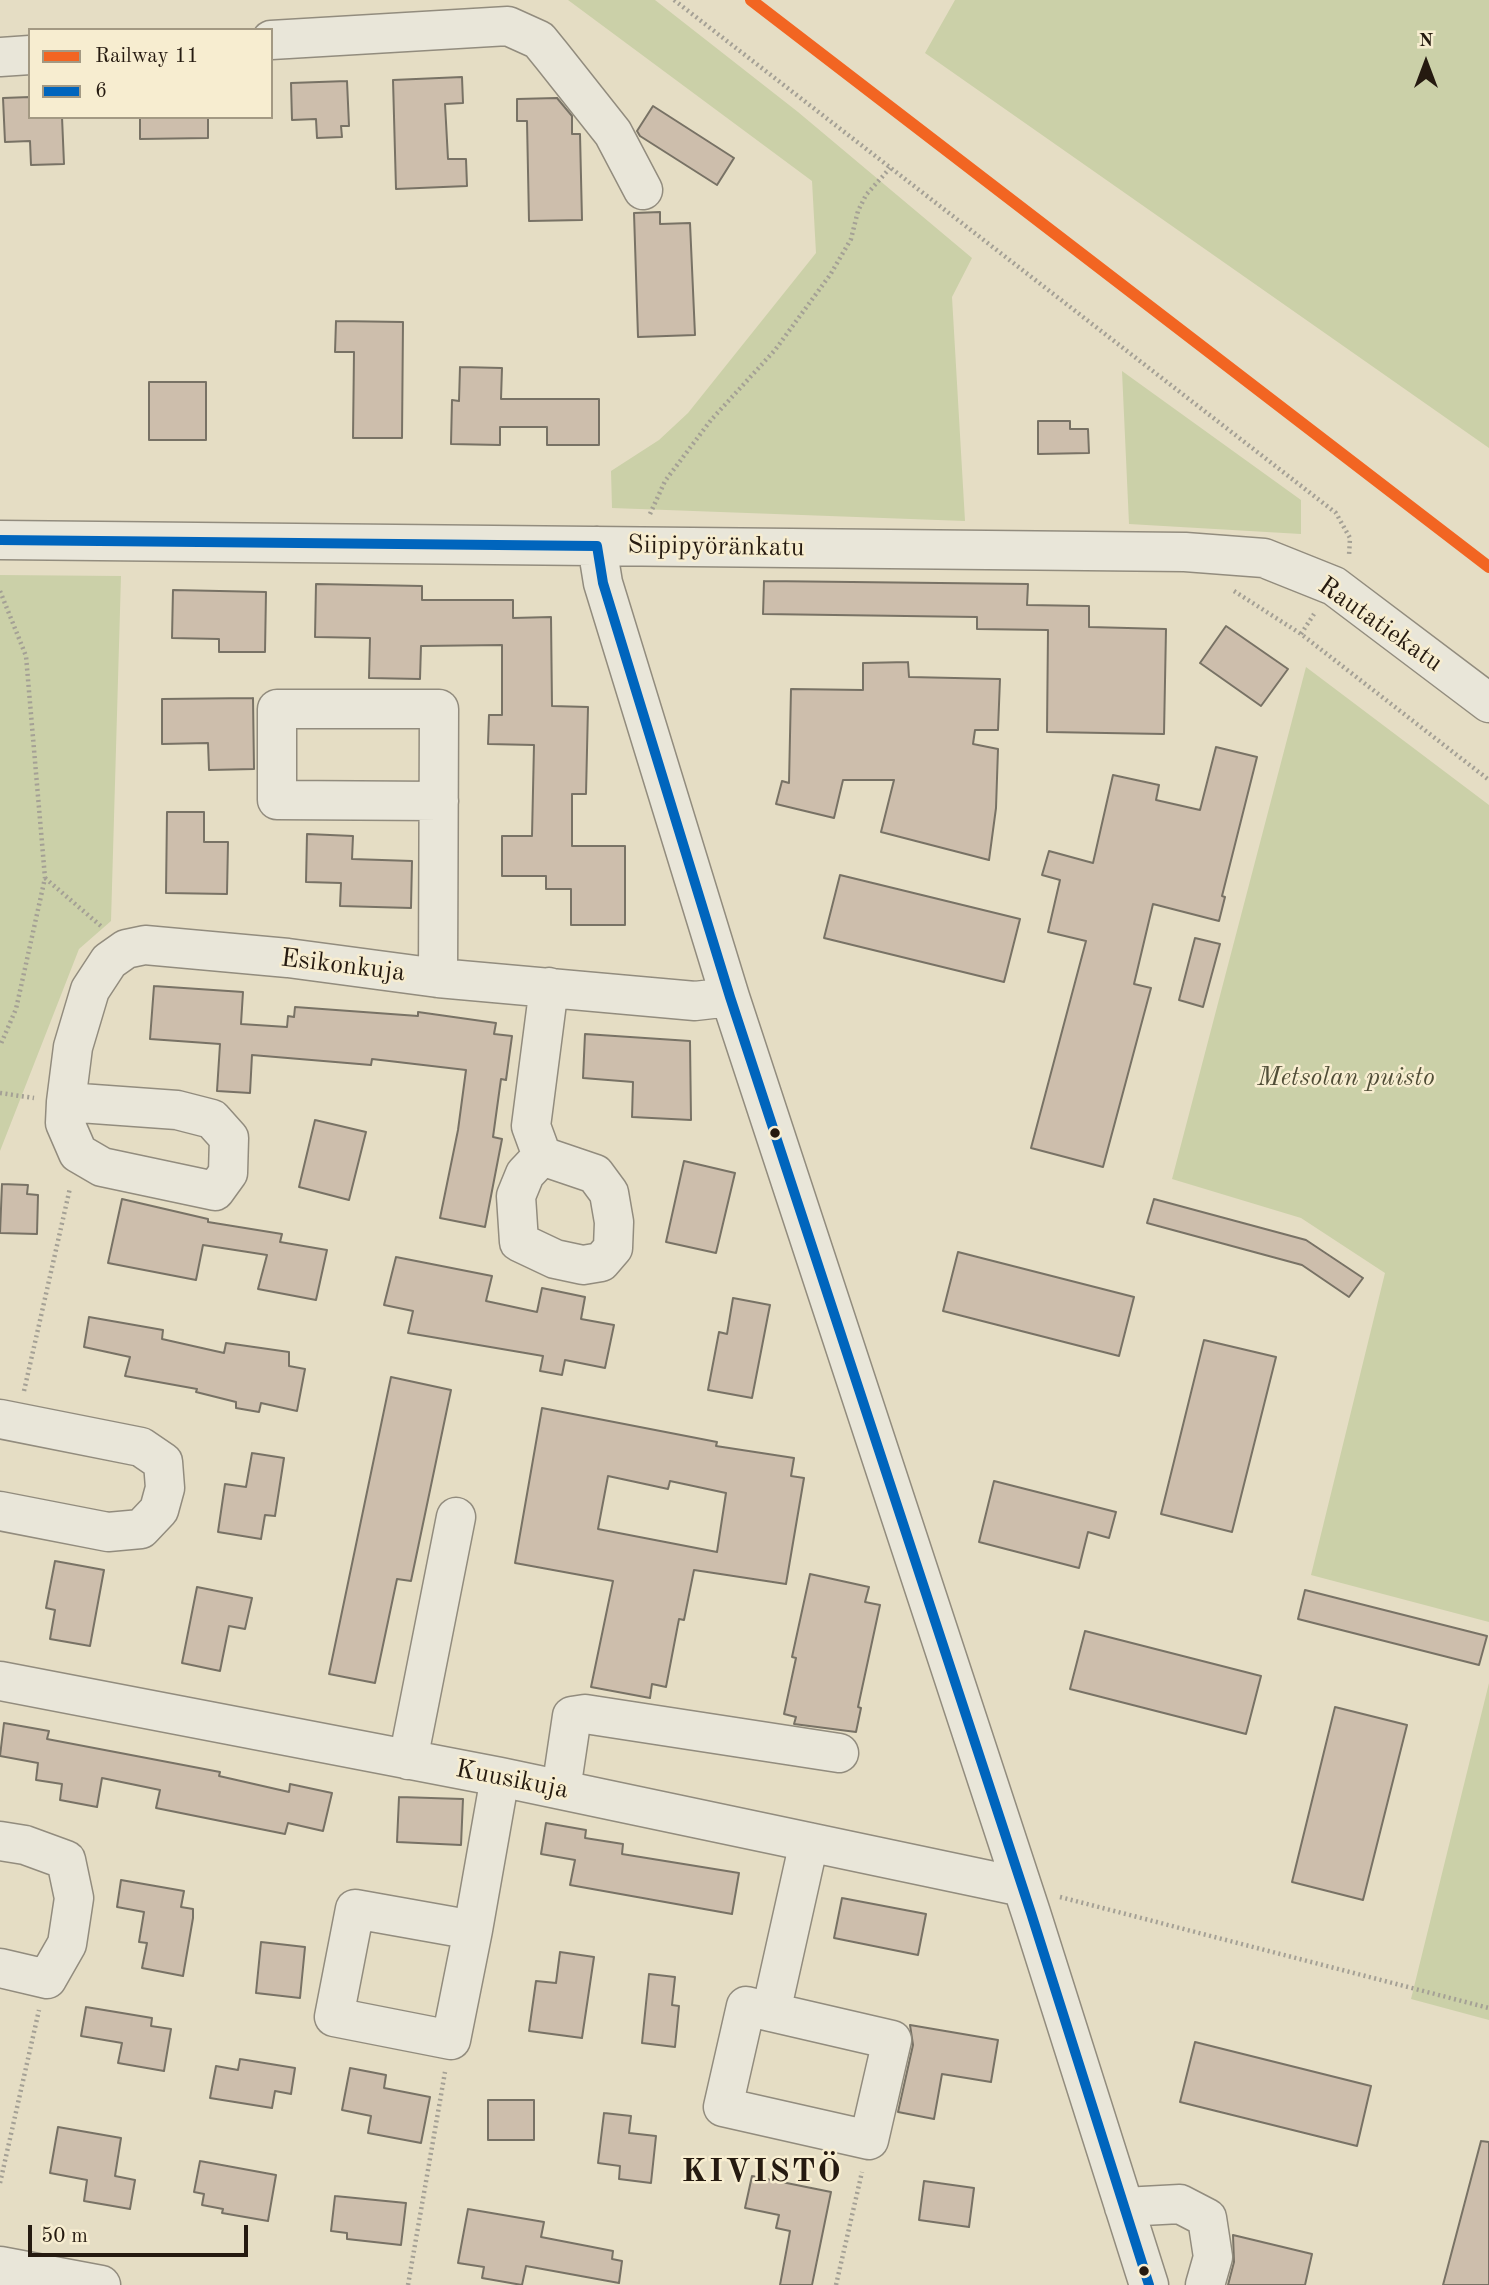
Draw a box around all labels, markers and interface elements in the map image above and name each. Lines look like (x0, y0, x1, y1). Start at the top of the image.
legend (28, 28, 273, 119)
north arrow (1391, 28, 1461, 98)
text: N (1419, 32, 1433, 51)
text: Railway 11 (95, 46, 199, 67)
text: 6 (95, 81, 107, 102)
street label: Siipipyöränkatu (627, 530, 805, 564)
street label: Rautatiekatu (1312, 571, 1448, 679)
street label: Esikonkuja (279, 943, 407, 989)
park label: Metsolan puisto (1257, 1062, 1435, 1094)
unlabelled marker (768, 1126, 782, 1140)
street label: Kuusikuja (453, 1754, 571, 1806)
district label: KIVISTÖ (682, 2152, 842, 2192)
scale bar (32, 2212, 252, 2256)
text: 50 m (41, 2226, 88, 2247)
unlabelled marker (1137, 2264, 1151, 2278)

